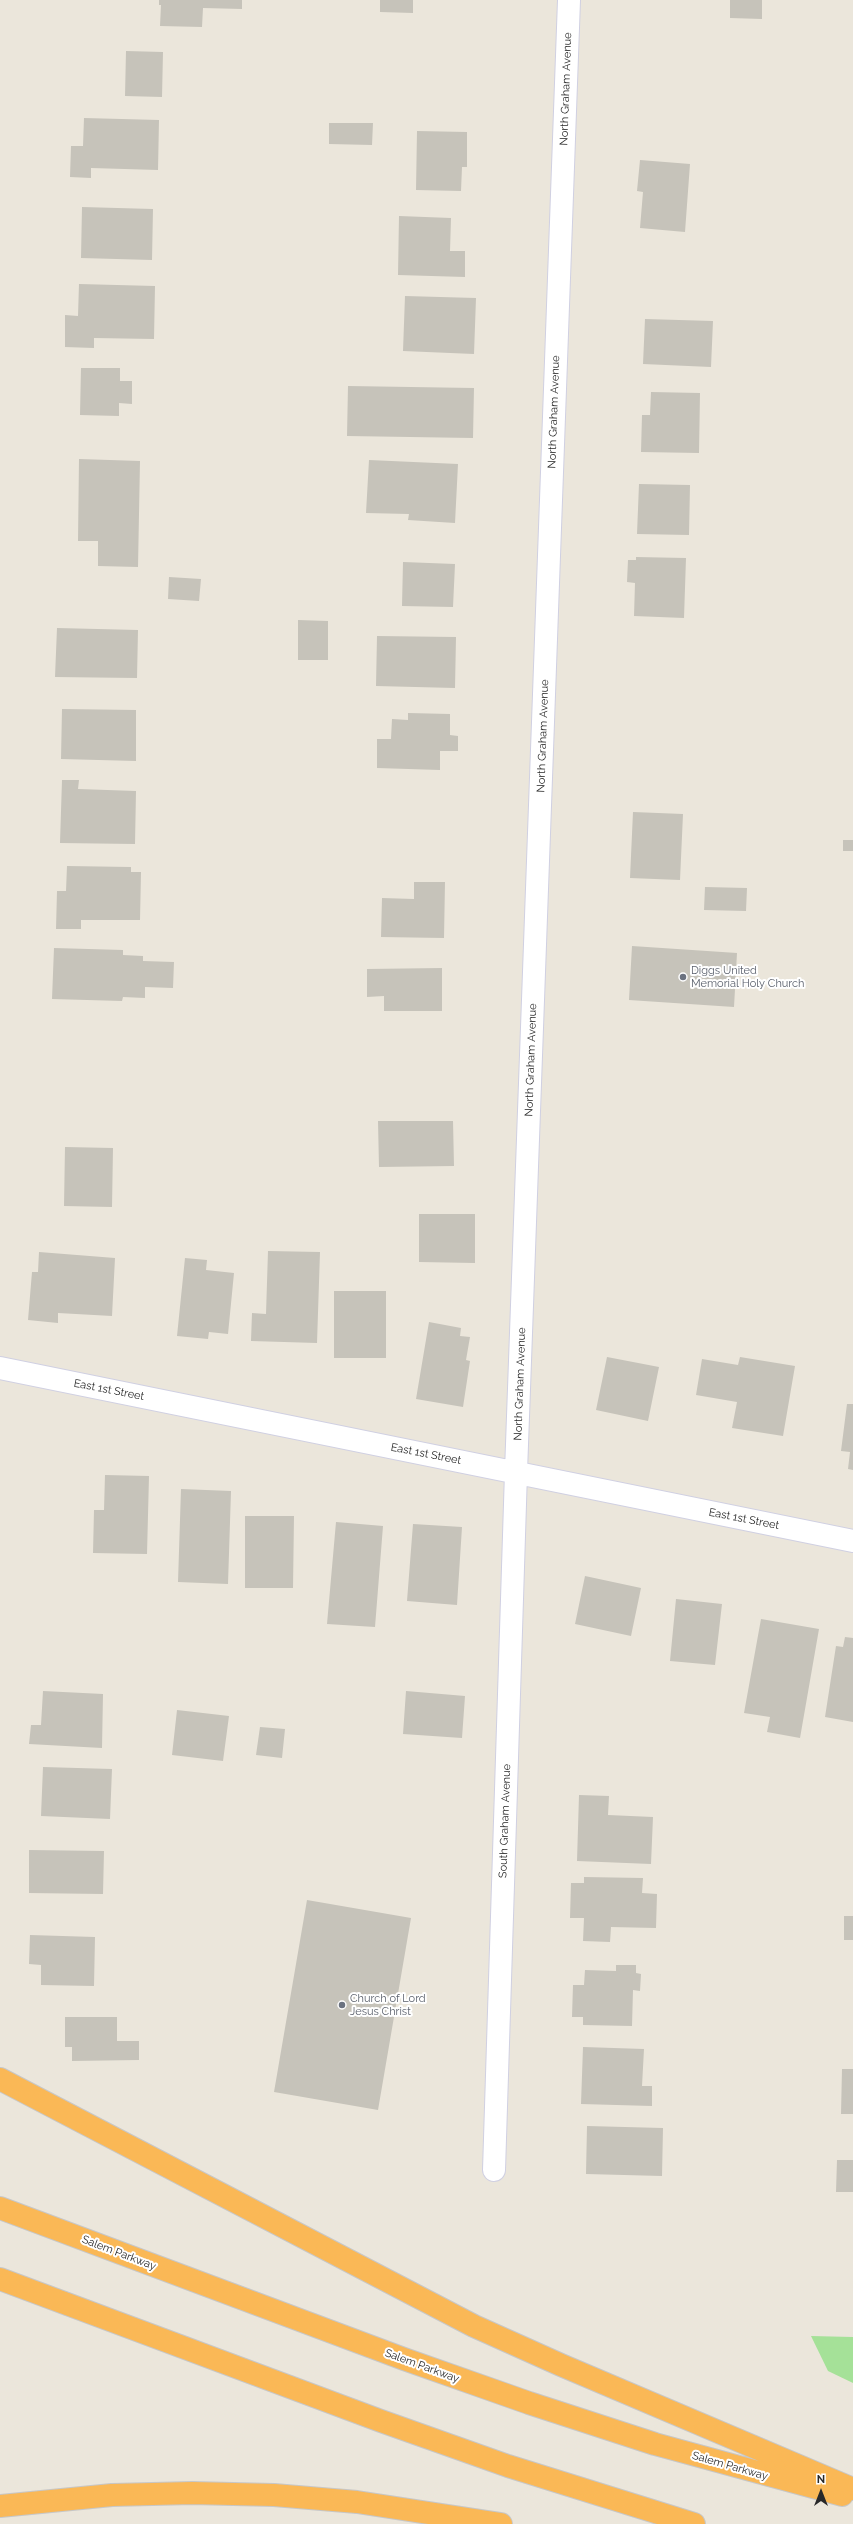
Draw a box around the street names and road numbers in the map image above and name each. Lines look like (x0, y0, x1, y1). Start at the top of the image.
street label: North Graham Avenue (557, 32, 575, 146)
street label: North Graham Avenue (545, 355, 563, 469)
street label: North Graham Avenue (534, 679, 552, 793)
street label: North Graham Avenue (522, 1003, 540, 1117)
street label: North Graham Avenue (511, 1327, 529, 1441)
street label: East 1st Street (73, 1377, 145, 1403)
street label: East 1st Street (390, 1441, 462, 1467)
street label: East 1st Street (708, 1506, 780, 1532)
street label: South Graham Avenue (496, 1764, 514, 1878)
street label: Salem Parkway (80, 2233, 158, 2273)
street label: Salem Parkway (383, 2346, 461, 2386)
street label: Salem Parkway (691, 2449, 769, 2483)

